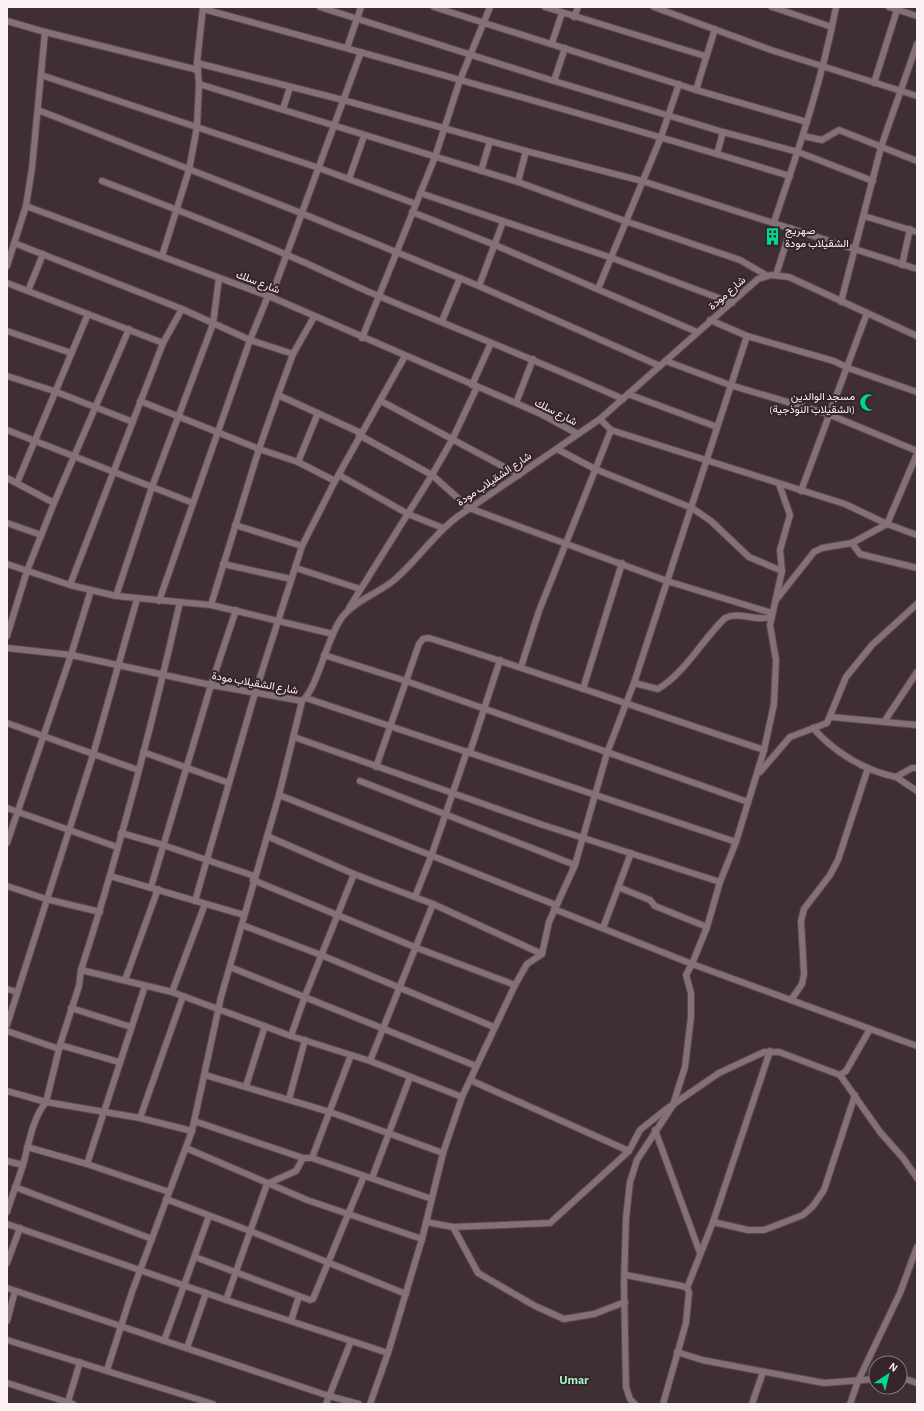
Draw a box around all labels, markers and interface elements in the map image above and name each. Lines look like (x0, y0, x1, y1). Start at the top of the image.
place label: صهريج الشقيلاب مودة (785, 225, 849, 250)
building icon: صهريج الشقيلاب مودة (762, 226, 782, 246)
street label: شارع سلك (234, 269, 282, 297)
street label: شارع مودة (706, 274, 749, 313)
place label: مسجد الوالدين (الشقيلاب النوذجية) (769, 391, 855, 416)
mosque icon: مسجد الوالدين (الشقيلاب النوذجية) (858, 392, 878, 412)
street label: شارع سلك (532, 397, 579, 429)
street label: شارع الشقيلاب مودة (455, 450, 535, 510)
street label: شارع الشقيلاب مودة (211, 670, 299, 698)
north arrow (868, 1355, 908, 1395)
text: N (887, 1361, 900, 1374)
district label: Umar (559, 1374, 589, 1387)

